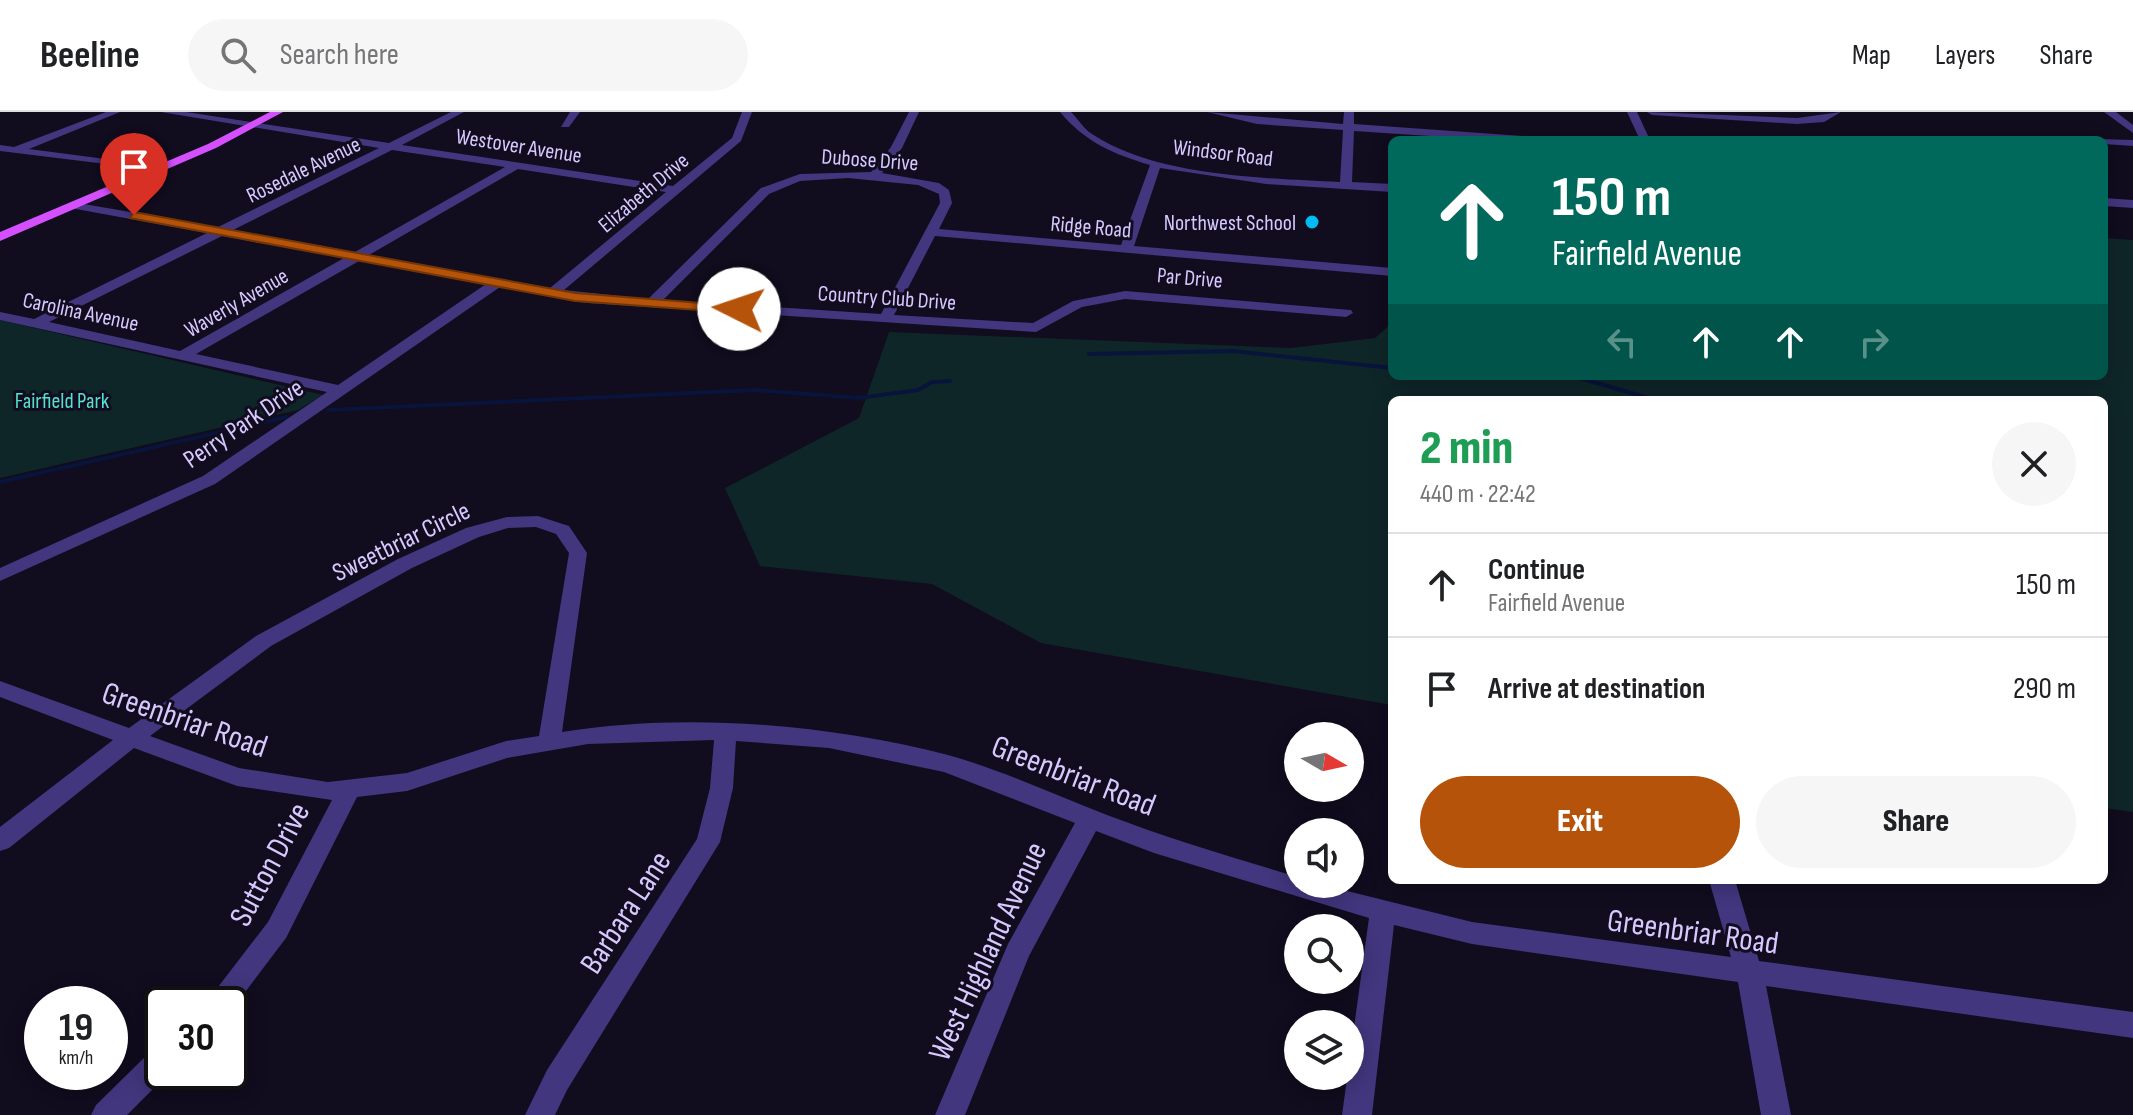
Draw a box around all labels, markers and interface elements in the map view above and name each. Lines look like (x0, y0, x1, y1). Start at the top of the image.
search box (188, 19, 748, 91)
text: Beeline (40, 33, 140, 78)
icon: search (216, 33, 260, 77)
text: Search here (280, 37, 399, 73)
text: Map (1852, 39, 1891, 72)
text: Layers (1935, 39, 1995, 72)
text: Share (2039, 39, 2093, 72)
street label: Westover Avenue (454, 123, 584, 170)
street label: Rosedale Avenue (242, 131, 365, 210)
pin (100, 133, 168, 215)
street label: Windsor Road (1171, 134, 1274, 173)
street label: Dubose Drive (821, 144, 919, 177)
icon: arrive (112, 145, 156, 189)
street label: Elizabeth Drive (593, 147, 695, 239)
text: 150 m (1552, 165, 1671, 232)
icon: ahead (1420, 168, 1524, 272)
place label: Northwest School (1164, 210, 1296, 237)
street label: Ridge Road (1049, 211, 1132, 244)
marker: Northwest School (1303, 213, 1321, 231)
text: Fairfield Avenue (1552, 233, 1742, 276)
street label: Par Drive (1156, 262, 1224, 295)
street label: Waverly Avenue (180, 263, 293, 344)
position arrow (697, 267, 781, 351)
street label: Country Club Drive (817, 280, 957, 317)
street label: Carolina Avenue (20, 287, 141, 338)
icon: left (1600, 320, 1644, 364)
icon: ahead (1684, 320, 1728, 364)
icon: ahead (1768, 320, 1812, 364)
icon: right (1852, 320, 1896, 364)
street label: Perry Park Drive (178, 373, 310, 476)
park label: Fairfield Park (15, 388, 110, 415)
text: 2 min (1420, 420, 1513, 477)
button: close (1992, 422, 2076, 506)
text: 440 m · 22:42 (1420, 479, 1536, 510)
street label: Sweetbriar Circle (328, 496, 476, 589)
text: Continue (1488, 552, 1585, 588)
icon: ahead (1420, 563, 1464, 607)
text: 150 m (2016, 567, 2076, 603)
text: Fairfield Avenue (1488, 588, 1625, 619)
icon: arrive (1420, 667, 1464, 711)
text: Arrive at destination (1488, 671, 1705, 707)
text: 290 m (2013, 671, 2076, 707)
street label: Greenbriar Road (97, 674, 272, 767)
north arrow (1284, 722, 1364, 802)
map controls (1284, 722, 1364, 1090)
street label: Greenbriar Road (986, 727, 1161, 826)
button: Exit (1420, 776, 1740, 868)
button: Share (1756, 776, 2076, 868)
street label: Sutton Drive (222, 796, 319, 933)
button: sound (1284, 818, 1364, 898)
street label: West Highland Avenue (921, 836, 1056, 1067)
street label: Barbara Lane (572, 844, 680, 981)
street label: Greenbriar Road (1605, 901, 1781, 964)
button: search (1284, 914, 1364, 994)
speed limit sign: 30 (144, 986, 248, 1090)
text: 19 (59, 1004, 93, 1052)
button: layers (1284, 1010, 1364, 1090)
text: km/h (59, 1046, 93, 1070)

